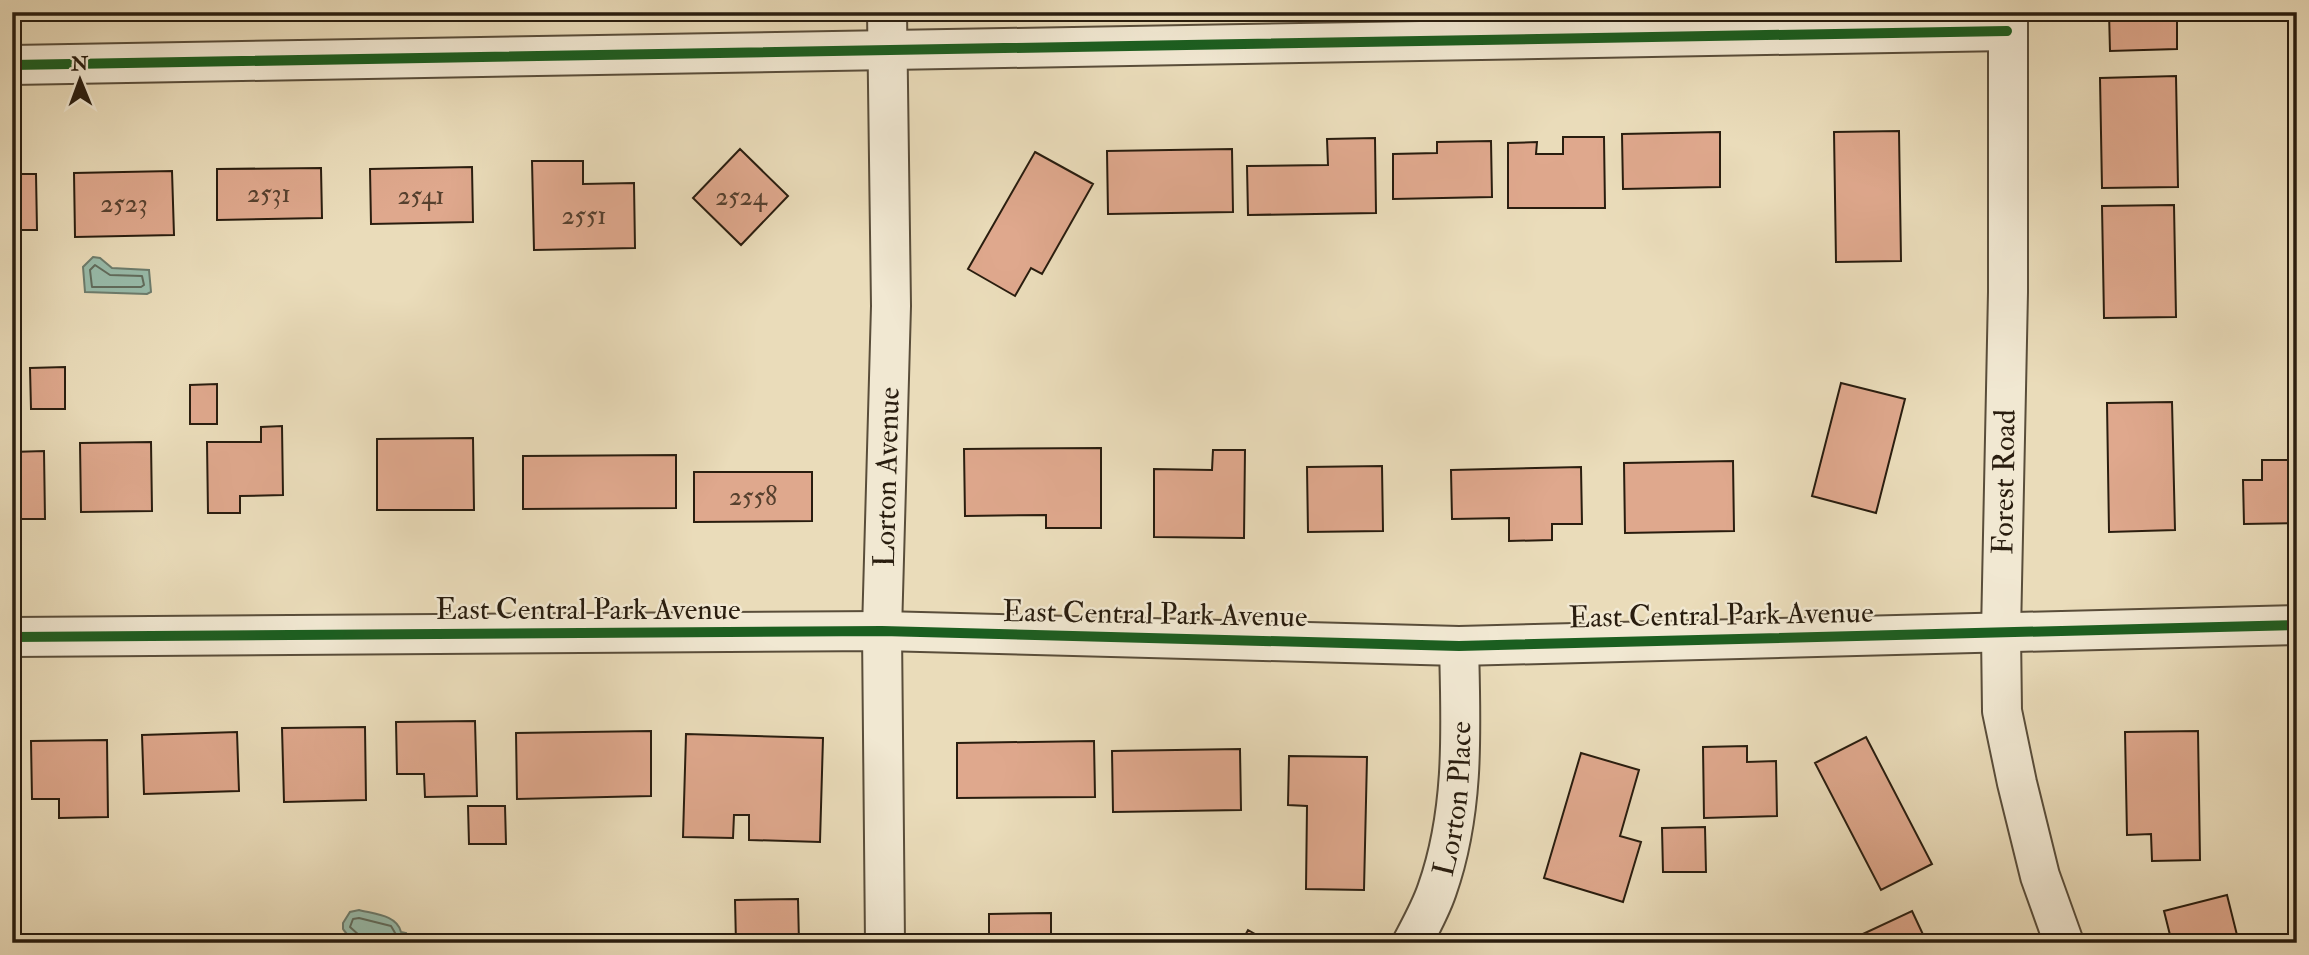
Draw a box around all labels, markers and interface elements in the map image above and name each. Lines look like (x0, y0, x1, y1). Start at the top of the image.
north arrow (46, 46, 116, 116)
text: N (70, 52, 89, 76)
house number: 2531 (247, 178, 291, 210)
house number: 2541 (397, 180, 445, 212)
house number: 2524 (715, 181, 768, 213)
house number: 2523 (100, 188, 148, 220)
house number: 2551 (561, 200, 607, 232)
street label: Lorton Avenue (865, 386, 907, 568)
street label: Forest Road (1984, 409, 2024, 555)
house number: 2558 (729, 481, 777, 513)
street label: East Central Park Avenue (435, 591, 741, 628)
street label: East Central Park Avenue (1002, 593, 1308, 635)
street label: East Central Park Avenue (1568, 594, 1874, 636)
street label: Lorton Place (1424, 721, 1479, 880)

